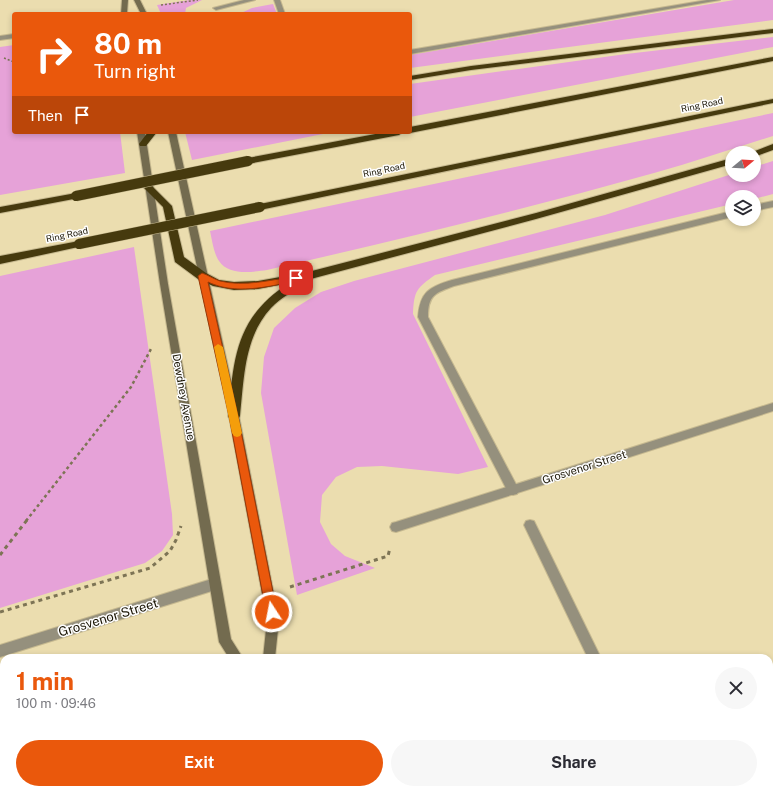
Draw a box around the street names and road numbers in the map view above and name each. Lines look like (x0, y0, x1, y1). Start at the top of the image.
street label: Ring Road (680, 95, 724, 114)
street label: Ring Road (362, 160, 406, 179)
street label: Ring Road (45, 225, 89, 244)
street label: Dewdney Avenue (170, 353, 198, 441)
street label: Grosvenor Street (541, 448, 627, 486)
street label: Grosvenor Street (57, 595, 160, 640)

